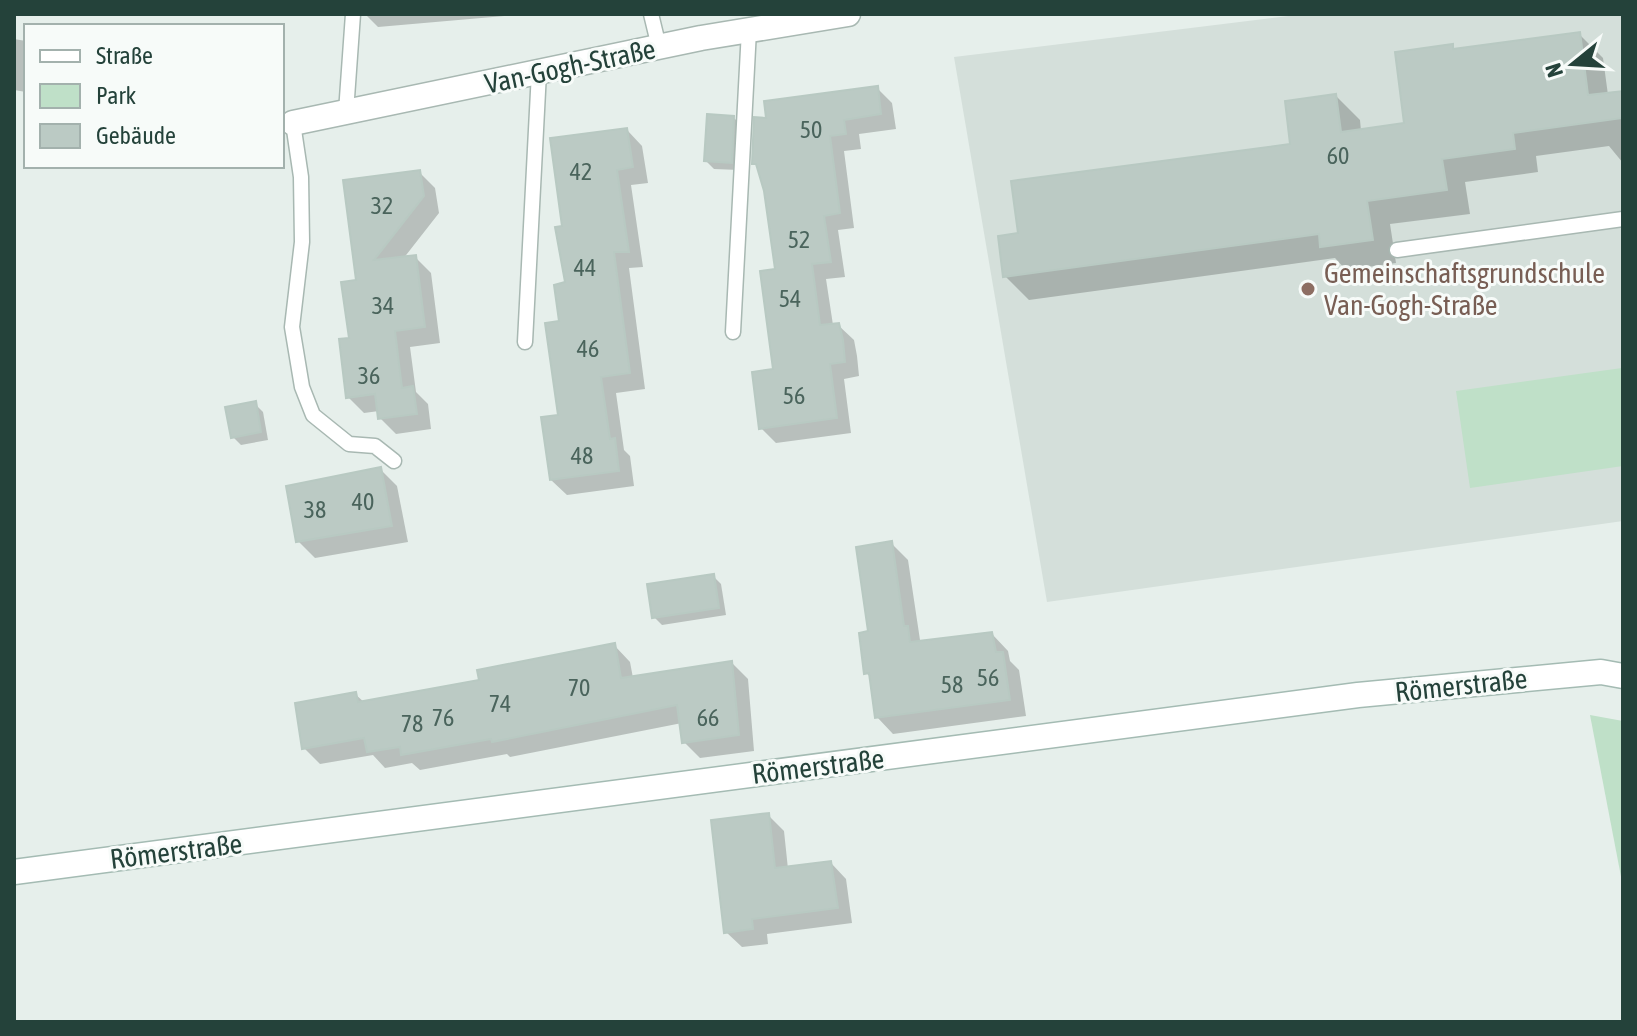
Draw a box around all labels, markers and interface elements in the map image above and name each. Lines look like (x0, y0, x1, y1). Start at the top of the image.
legend (24, 24, 284, 168)
north arrow (1533, 24, 1613, 104)
street label: Van-Gogh-Straße (482, 32, 658, 100)
text: Straße (96, 42, 153, 69)
text: N (1540, 60, 1568, 80)
text: Park (96, 82, 137, 109)
house number: 50 (800, 116, 822, 143)
text: Gebäude (96, 122, 176, 149)
house number: 60 (1327, 142, 1349, 169)
house number: 42 (570, 158, 592, 185)
house number: 32 (371, 192, 393, 219)
house number: 52 (788, 226, 810, 253)
house number: 44 (574, 254, 596, 281)
place label: Gemeinschaftsgrundschule Van-Gogh-Straße (1324, 257, 1605, 321)
marker: Gemeinschaftsgrundschule Van-Gogh-Straße (1299, 280, 1317, 298)
house number: 54 (779, 285, 801, 312)
house number: 34 (372, 292, 394, 319)
house number: 46 (577, 335, 599, 362)
house number: 36 (358, 362, 380, 389)
house number: 56 (783, 382, 805, 409)
house number: 48 (571, 442, 593, 469)
house number: 40 (352, 488, 374, 515)
house number: 38 (304, 496, 326, 523)
street label: Römerstraße (1393, 662, 1529, 708)
house number: 56 (977, 664, 999, 691)
house number: 58 (941, 671, 963, 698)
house number: 70 (568, 674, 590, 701)
house number: 74 (489, 690, 511, 717)
house number: 76 (432, 704, 454, 731)
house number: 66 (697, 704, 719, 731)
house number: 78 (401, 710, 423, 737)
street label: Römerstraße (750, 742, 886, 790)
street label: Römerstraße (108, 827, 244, 875)

